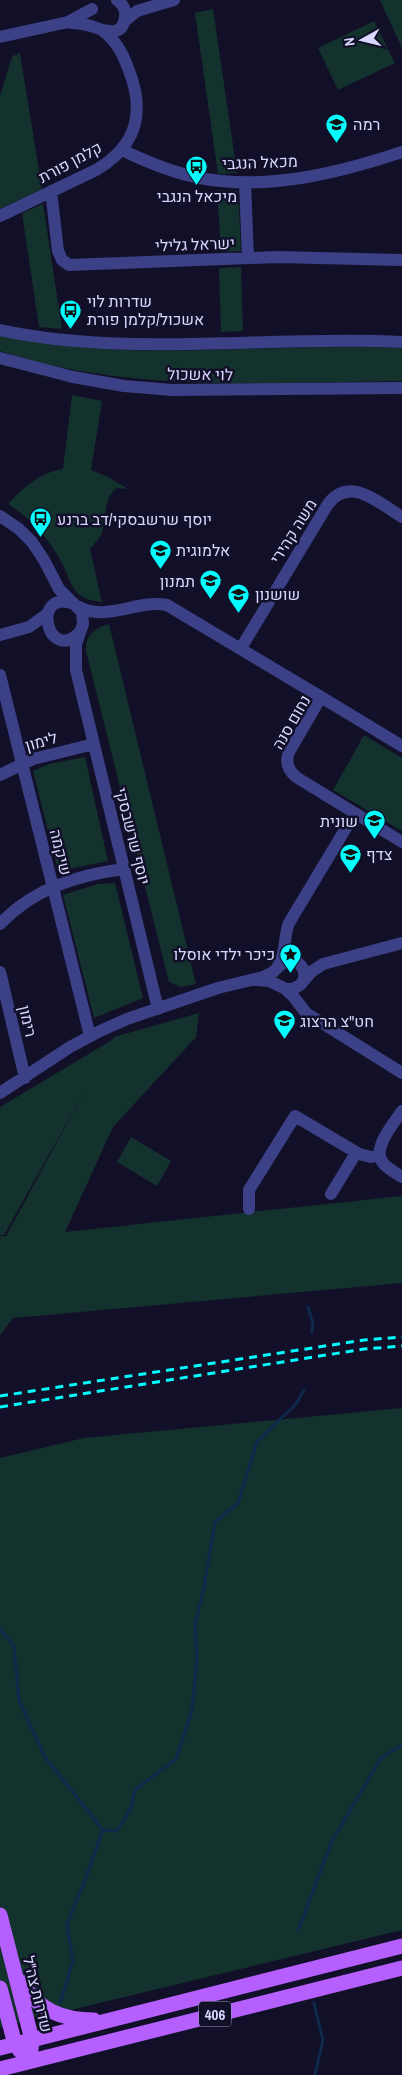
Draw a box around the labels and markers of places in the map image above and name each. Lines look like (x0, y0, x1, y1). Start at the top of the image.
school or university icon: רמה (325, 112, 349, 143)
place label: רמה (353, 113, 380, 135)
bus stop icon: מיכאל הנגבי (185, 155, 209, 186)
place label: מיכאל הנגבי (157, 185, 237, 207)
place label: שדרות לוי אשכול/קלמן פורת (87, 290, 204, 330)
bus stop icon: שדרות לוי אשכול/קלמן פורת (59, 298, 83, 329)
bus stop icon: יוסף שרשבסקי/דב ברנע (29, 507, 53, 538)
place label: יוסף שרשבסקי/דב ברנע (57, 508, 212, 530)
school or university icon: אלמוגית (148, 538, 172, 569)
place label: אלמוגית (176, 539, 230, 561)
school or university icon: תמנון (199, 569, 223, 600)
place label: תמנון (160, 570, 195, 592)
school or university icon: שושנון (227, 582, 251, 613)
place label: שושנון (255, 583, 300, 605)
school or university icon: שונית (362, 809, 386, 840)
place label: שונית (320, 810, 358, 832)
school or university icon: צדף (338, 842, 362, 873)
place label: צדף (366, 843, 393, 865)
place icon: כיכר ילדי אוסלו (279, 942, 303, 973)
place label: כיכר ילדי אוסלו (173, 943, 275, 965)
school or university icon: חט''צ הרצוג (272, 1009, 296, 1040)
place label: חט''צ הרצוג (300, 1010, 374, 1032)

